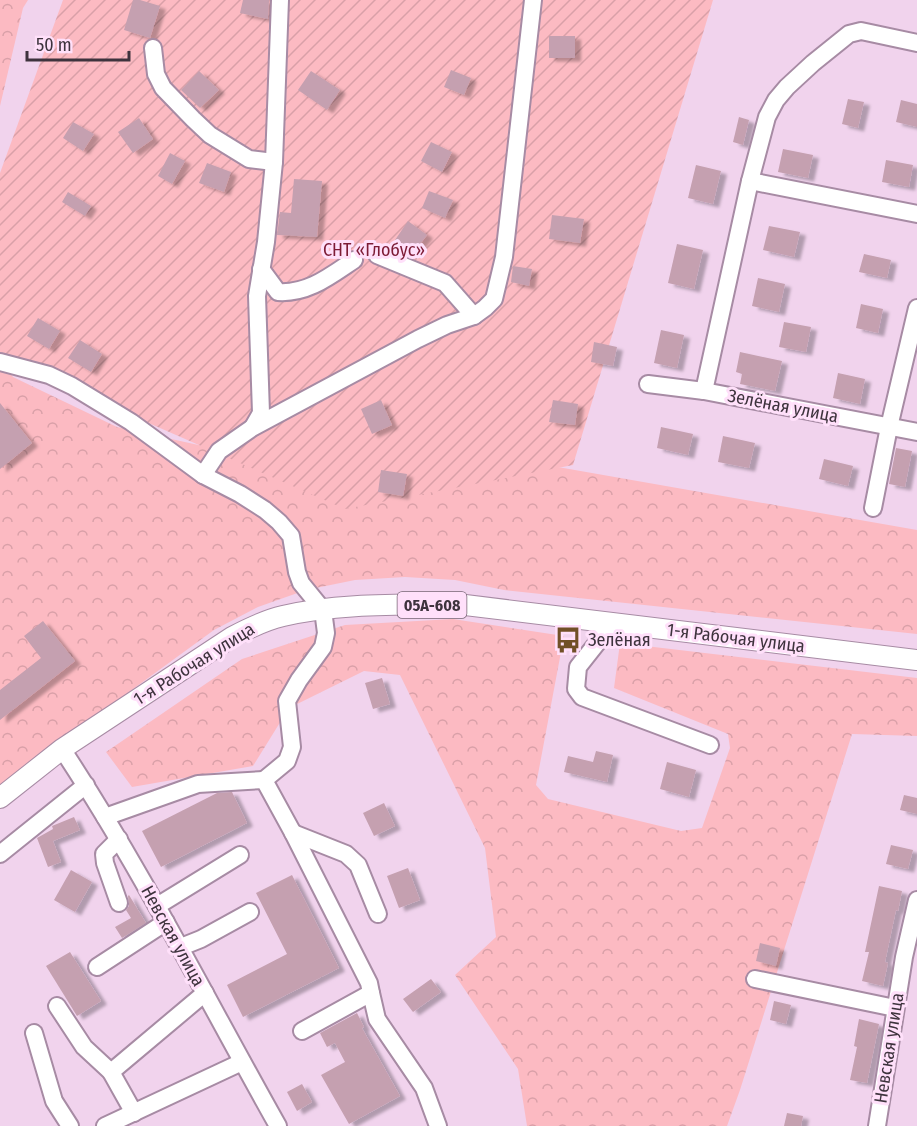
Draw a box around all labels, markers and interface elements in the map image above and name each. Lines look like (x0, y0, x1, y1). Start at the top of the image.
scale bar (27, 24, 129, 62)
text: 50 m (36, 34, 72, 56)
park label: СНТ «Глобус» (323, 239, 425, 261)
street label: Зелёная улица (726, 385, 840, 428)
road number: 05А-608 (398, 592, 466, 618)
street label: 1-я Рабочая улица (129, 618, 259, 710)
street label: 1-я Рабочая улица (666, 619, 806, 657)
bus stop icon: Зелёная (553, 625, 583, 655)
place label: Зелёная (588, 629, 651, 651)
street label: Невская улица (136, 882, 210, 990)
street label: Невская улица (869, 991, 909, 1105)

